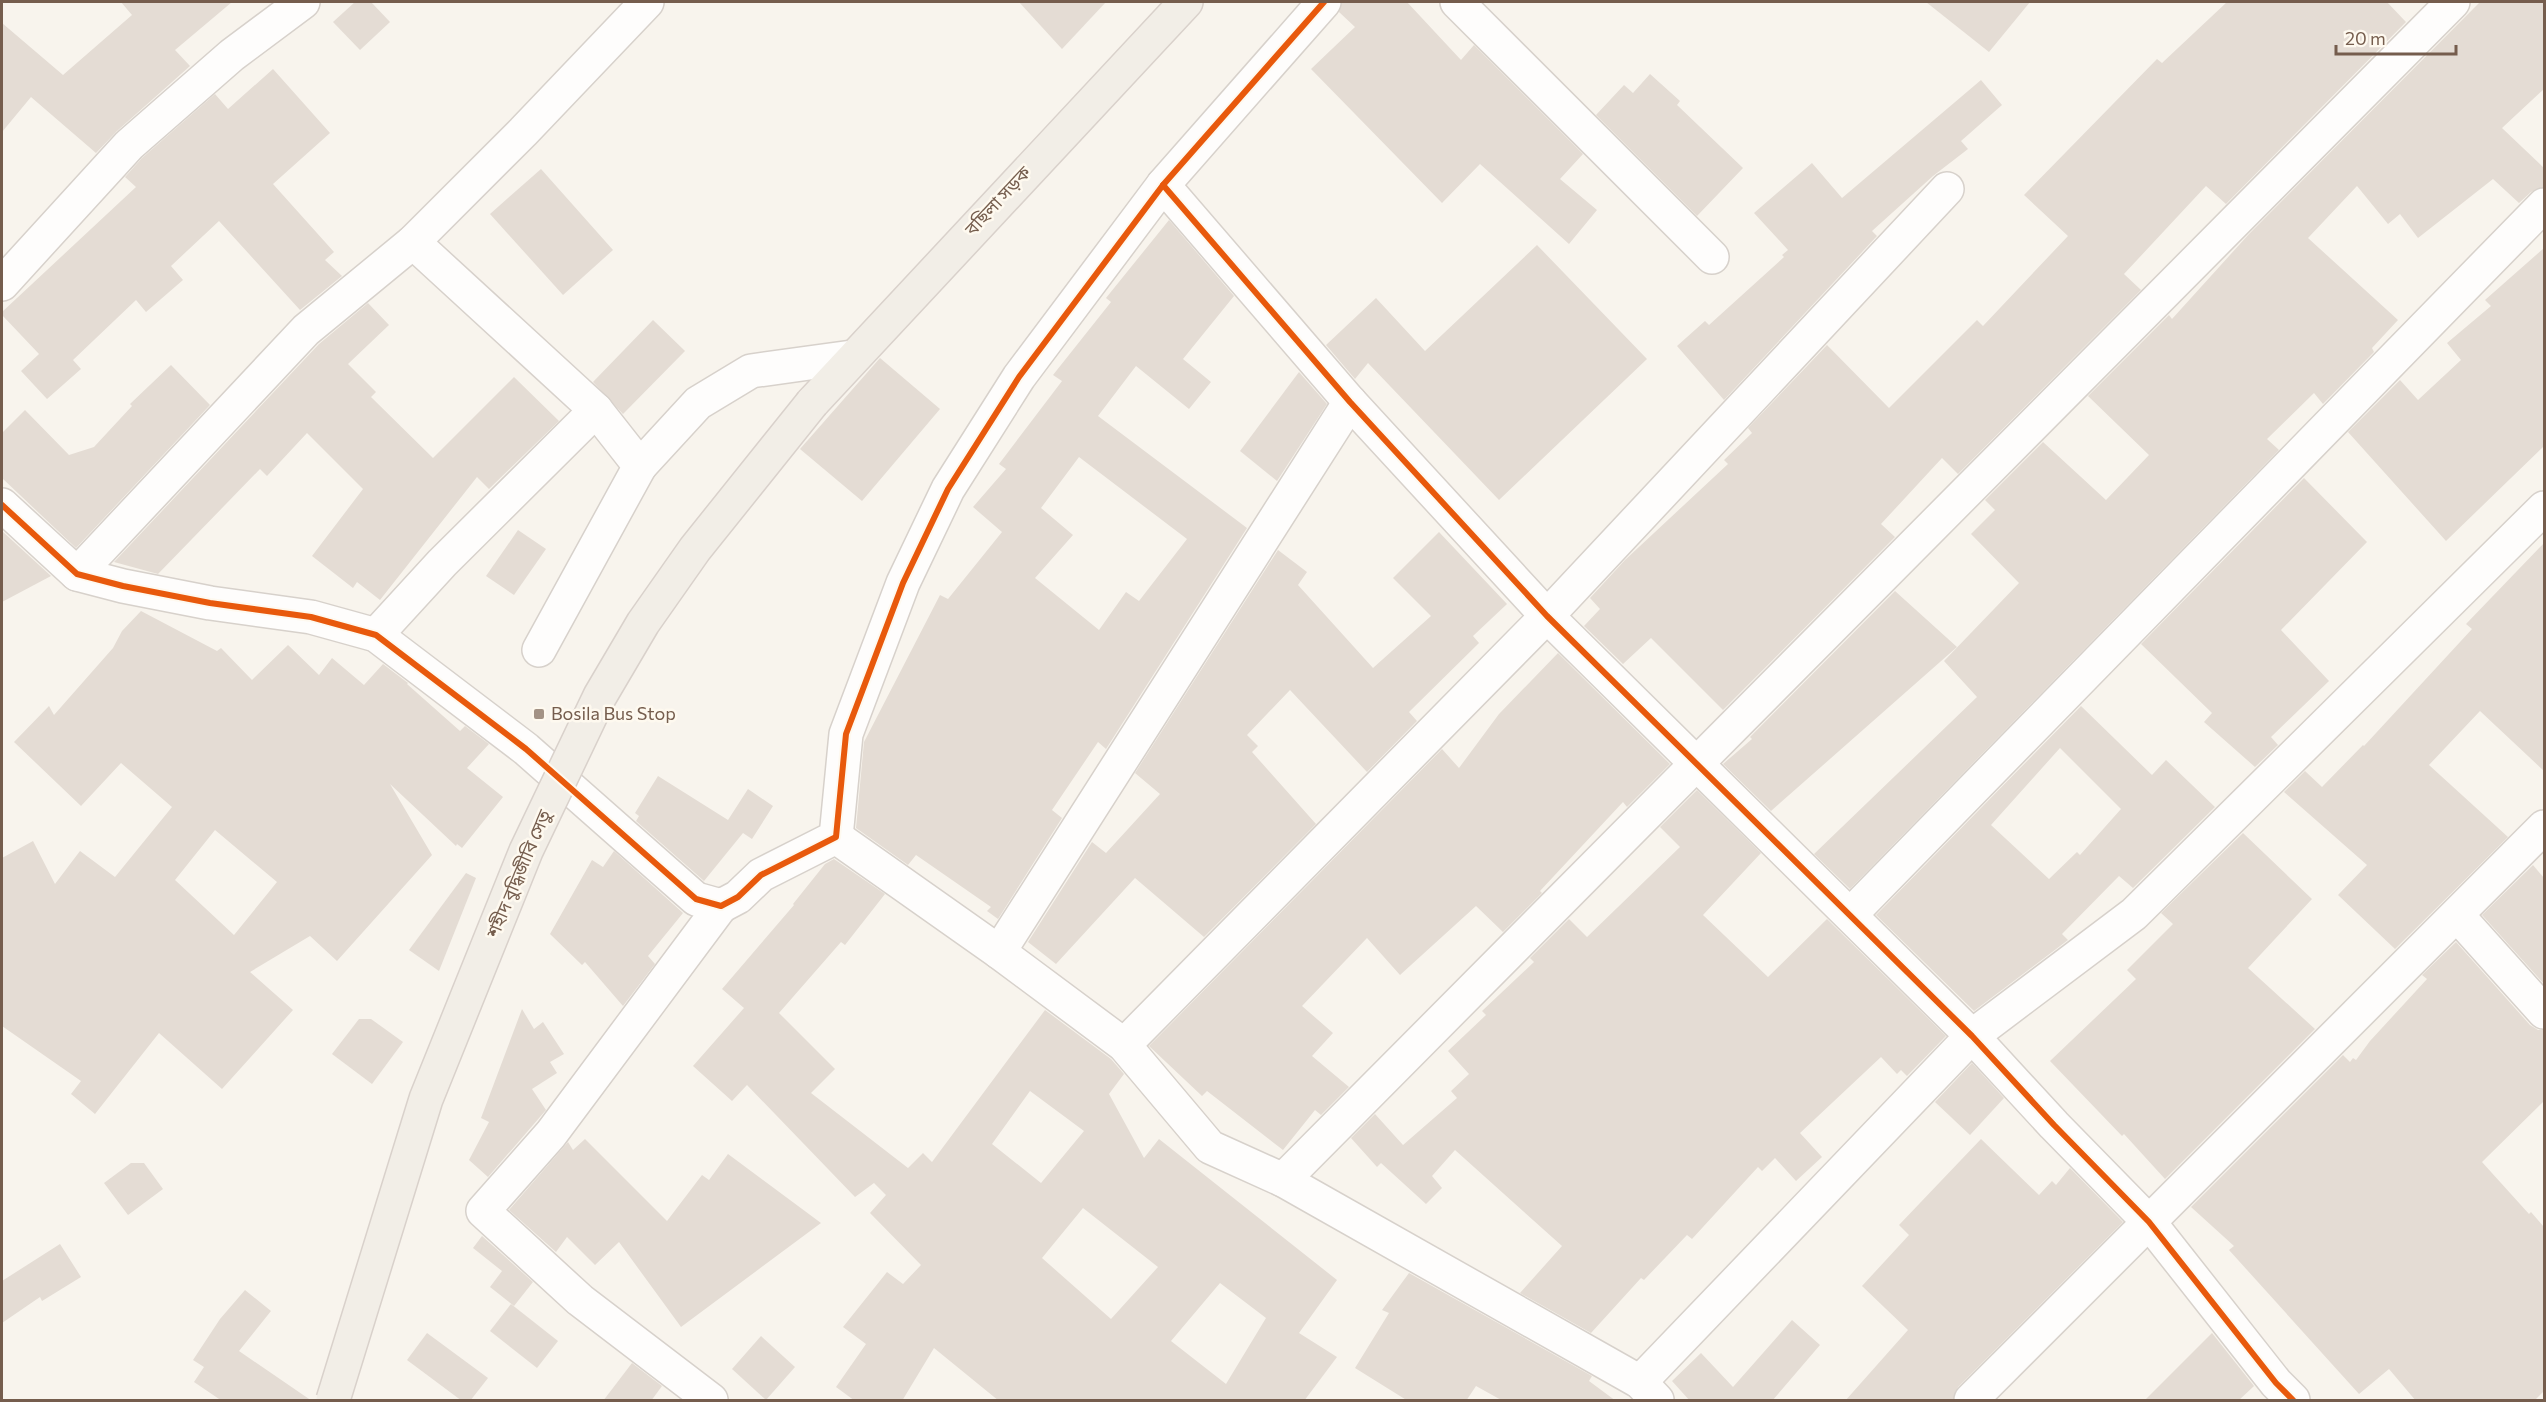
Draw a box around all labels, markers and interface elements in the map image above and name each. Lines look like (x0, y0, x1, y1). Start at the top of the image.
scale bar (2336, 18, 2456, 56)
text: 20 m (2345, 27, 2386, 49)
street label: বছিলা সড়ক (959, 161, 1035, 240)
place label: Bosila Bus Stop (551, 702, 676, 724)
marker: Bosila Bus Stop (532, 707, 546, 721)
street label: শহীদ বুদ্ধিজীবি সেতু (481, 806, 556, 942)

